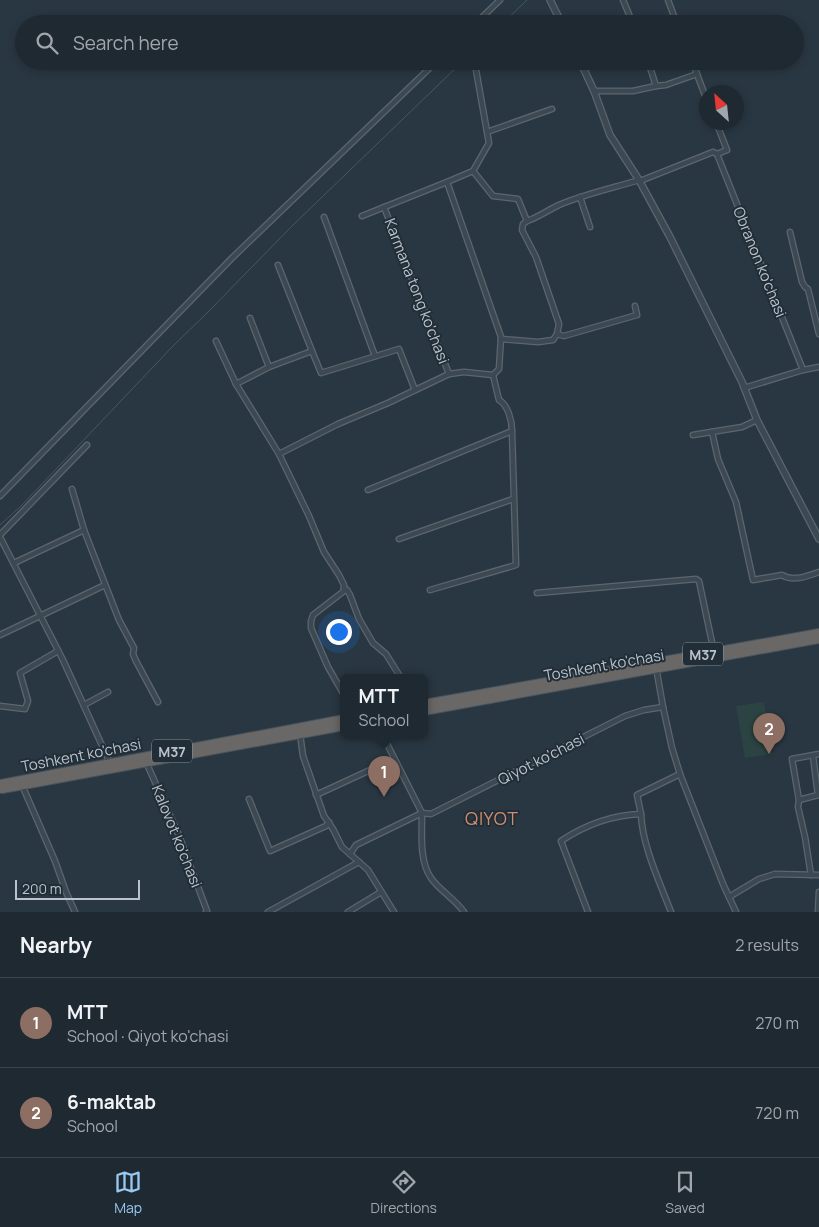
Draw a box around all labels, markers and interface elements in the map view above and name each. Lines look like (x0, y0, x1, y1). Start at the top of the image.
search box (15, 15, 804, 70)
icon: search (33, 29, 61, 57)
text: Search here (73, 30, 179, 56)
north arrow (699, 85, 744, 130)
street label: Obranon ko'chasi (728, 204, 792, 320)
street label: Karmana tong ko'chasi (380, 215, 454, 367)
your location (326, 619, 352, 645)
road number: M37 (683, 642, 723, 666)
street label: Toshkent ko'chasi (542, 644, 666, 686)
popup (340, 674, 428, 739)
text: MTT (359, 683, 399, 709)
text: School (359, 709, 409, 731)
pin: 2 (753, 713, 785, 754)
street label: Qiyot ko'chasi (494, 728, 588, 790)
street label: Toshkent ko'chasi (19, 733, 143, 777)
road number: M37 (152, 739, 192, 762)
pin: 1 (368, 756, 400, 797)
street label: Kalovot ko'chasi (147, 781, 207, 891)
district label: QIYOT (465, 806, 519, 830)
scale bar (15, 877, 140, 900)
text: 200 m (22, 879, 62, 898)
text: Nearby (20, 931, 92, 959)
text: 2 results (735, 934, 799, 956)
text: MTT (67, 999, 107, 1025)
text: 1 (32, 1012, 40, 1034)
text: 270 m (755, 1012, 799, 1034)
text: School · Qiyot ko'chasi (67, 1025, 229, 1047)
text: 6-maktab (67, 1089, 156, 1115)
text: 2 (31, 1102, 41, 1124)
text: 720 m (755, 1102, 799, 1124)
text: School (67, 1115, 118, 1137)
tab: Map (114, 1168, 142, 1217)
tab: Directions (371, 1168, 437, 1217)
tab: Saved (665, 1168, 705, 1217)

